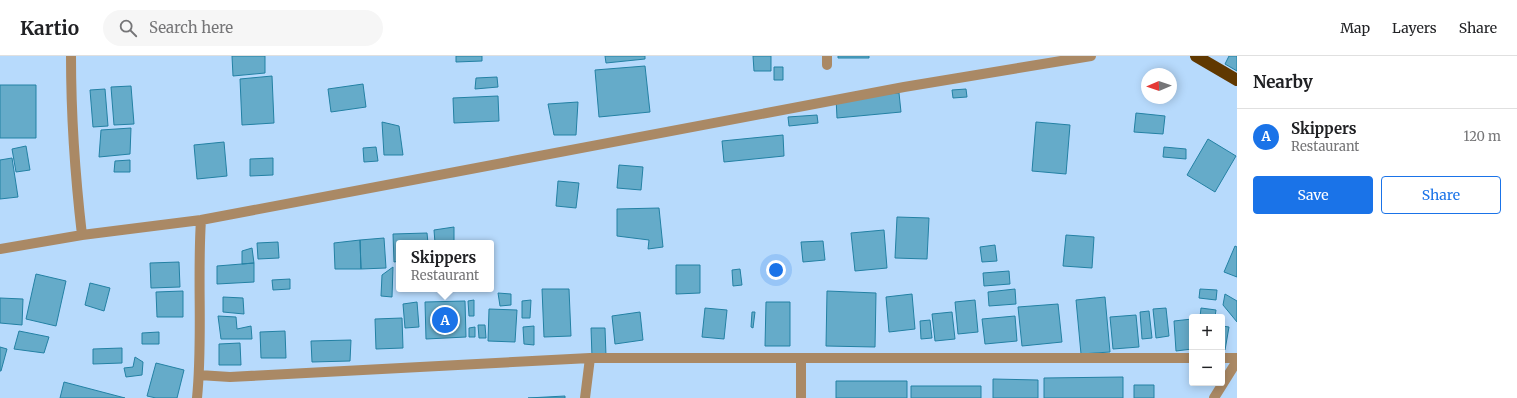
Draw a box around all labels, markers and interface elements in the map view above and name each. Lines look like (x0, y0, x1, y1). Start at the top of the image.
search box (103, 10, 383, 46)
text: Kartio (20, 16, 79, 40)
icon: search (117, 17, 139, 39)
text: Search here (149, 18, 233, 37)
text: Map (1340, 19, 1370, 37)
text: Layers (1392, 19, 1437, 37)
text: Share (1459, 19, 1497, 37)
north arrow (1141, 68, 1177, 104)
text: Nearby (1253, 71, 1313, 93)
text: Skippers (1291, 119, 1357, 138)
text: A (1261, 128, 1271, 145)
text: 120 m (1463, 128, 1501, 145)
text: Restaurant (1291, 138, 1359, 155)
button: Save (1253, 176, 1373, 214)
button: Share (1381, 176, 1501, 214)
popup (396, 240, 494, 292)
text: Skippers (411, 248, 476, 267)
your location (766, 260, 786, 280)
text: Restaurant (411, 267, 479, 284)
pin: A (432, 305, 458, 335)
map controls (1189, 314, 1225, 386)
button: + (1189, 314, 1225, 350)
button: − (1189, 350, 1225, 386)

